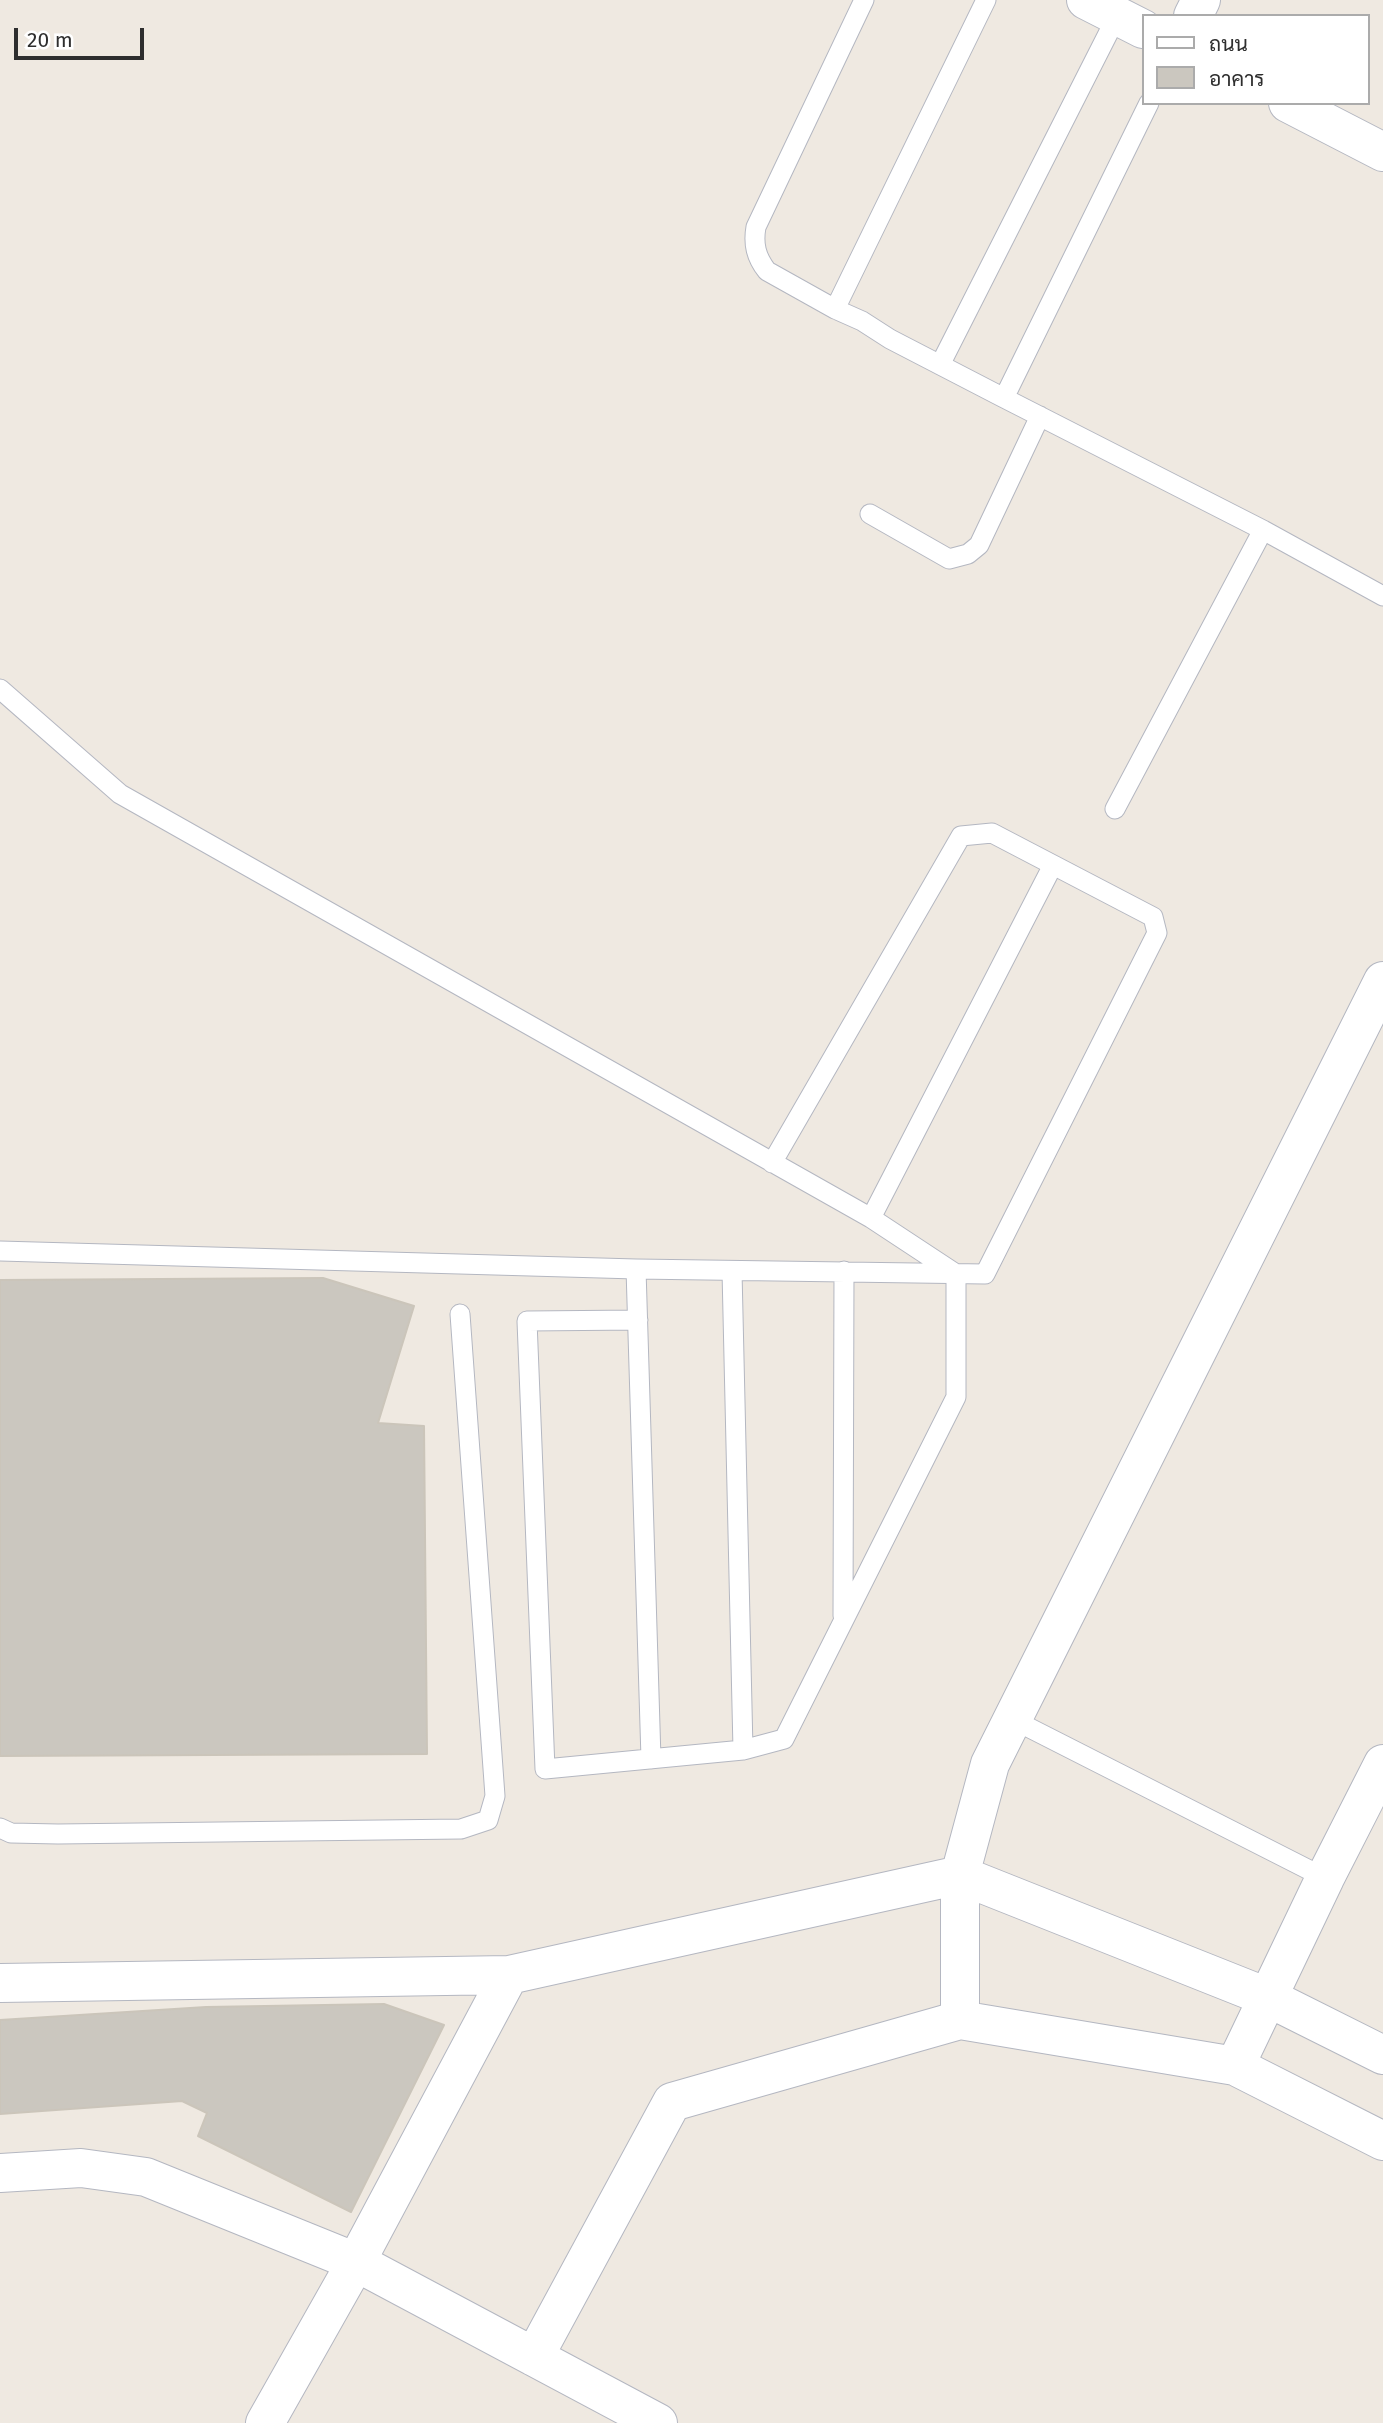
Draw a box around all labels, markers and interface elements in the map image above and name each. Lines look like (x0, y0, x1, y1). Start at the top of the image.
scale bar (18, 14, 147, 58)
legend (1142, 14, 1369, 105)
text: 20 m (27, 27, 73, 53)
text: ถนน (1209, 31, 1248, 57)
text: อาคาร (1209, 66, 1265, 92)

